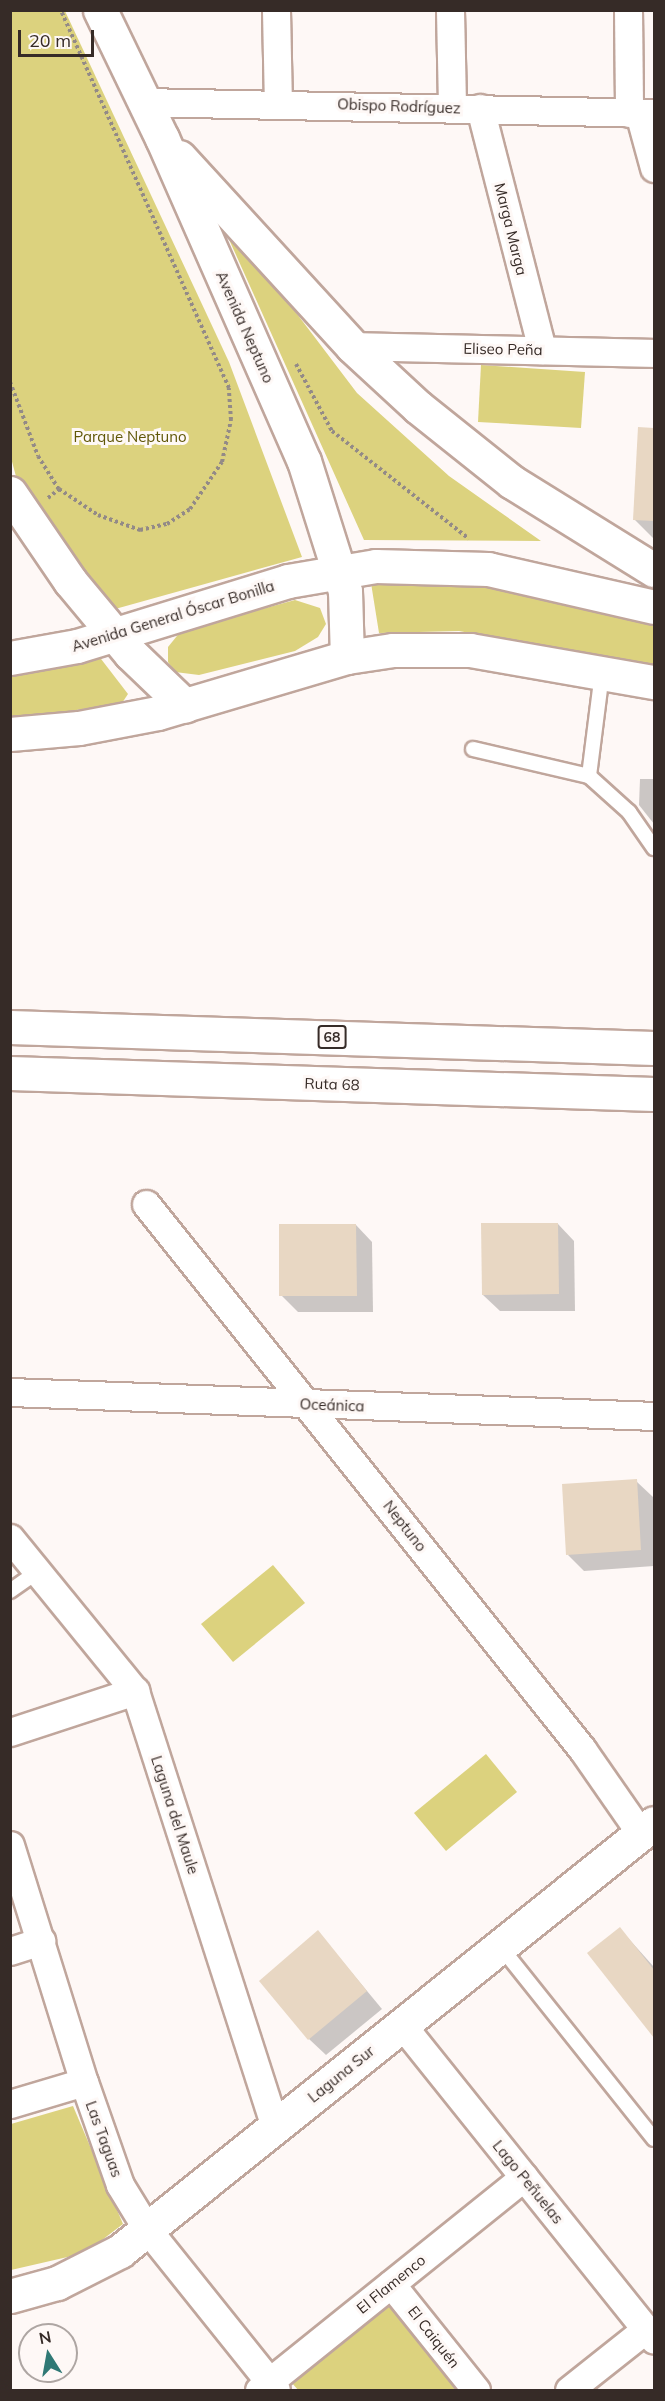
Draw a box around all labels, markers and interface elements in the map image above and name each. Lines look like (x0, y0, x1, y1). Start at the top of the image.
scale bar (21, 18, 98, 56)
text: 20 m (29, 29, 71, 52)
street label: Obispo Rodríguez (337, 95, 461, 117)
street label: Marga Marga (491, 181, 531, 277)
street label: Avenida Neptuno (212, 268, 278, 386)
street label: Eliseo Peña (463, 339, 543, 359)
park label: Parque Neptuno (73, 428, 187, 446)
street label: Avenida General Óscar Bonilla (70, 577, 276, 655)
road number: 68 (317, 1026, 347, 1048)
street label: Ruta 68 (304, 1074, 360, 1094)
street label: Oceánica (299, 1395, 365, 1415)
street label: Neptuno (380, 1497, 430, 1555)
street label: Laguna del Maule (147, 1754, 203, 1876)
street label: Laguna Sur (304, 2042, 378, 2106)
street label: Las Taguas (82, 2099, 126, 2179)
street label: Lago Peñuelas (489, 2137, 567, 2227)
street label: El Flamenco (353, 2251, 429, 2317)
street label: El Caiquén (404, 2303, 464, 2371)
north arrow (18, 2323, 78, 2383)
text: N (37, 2326, 53, 2348)

